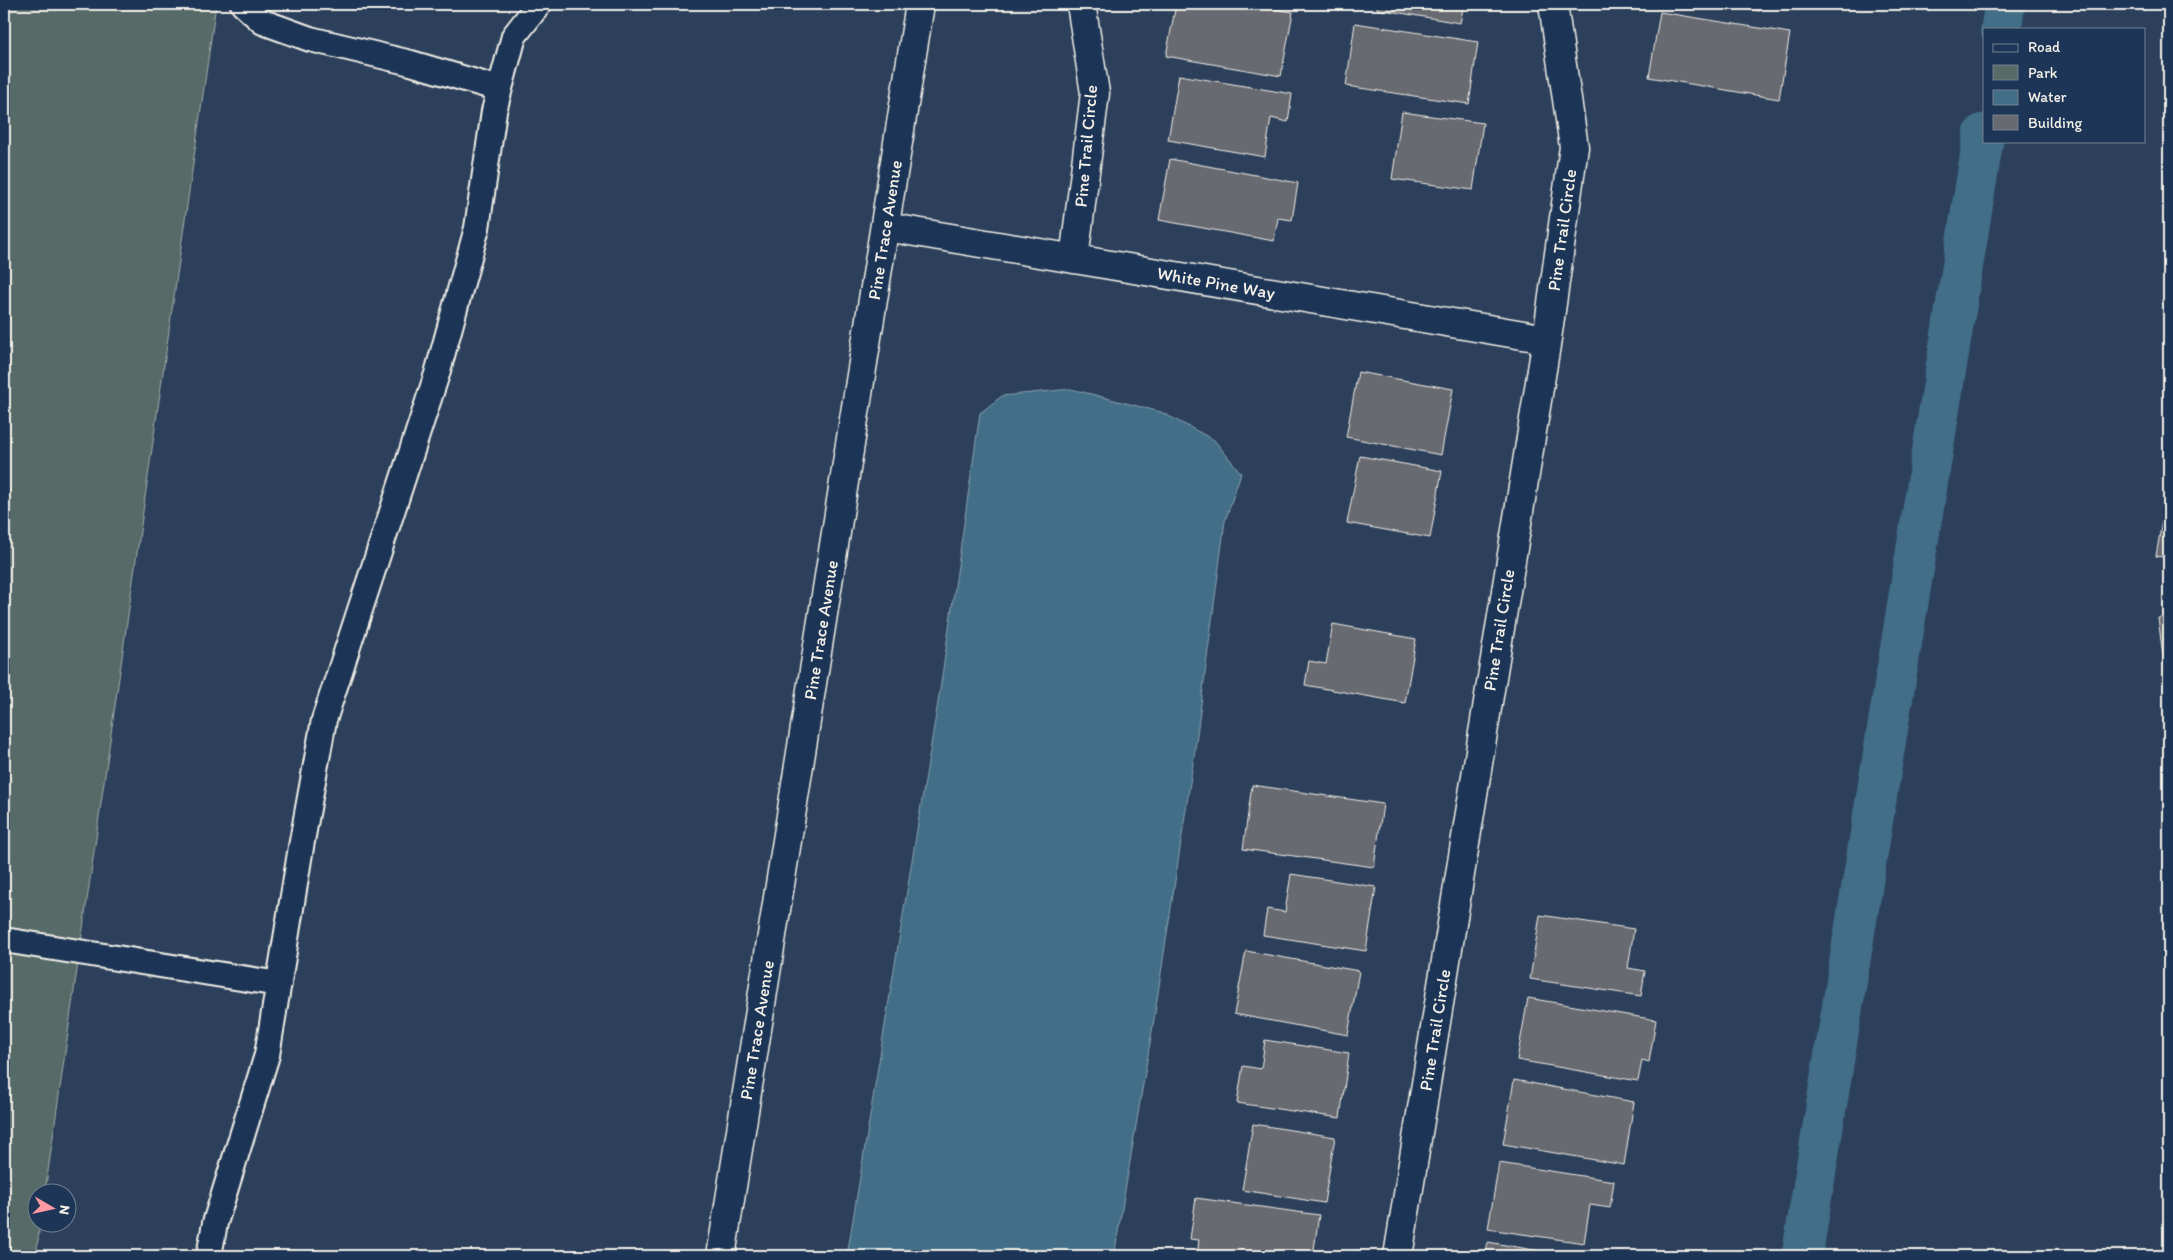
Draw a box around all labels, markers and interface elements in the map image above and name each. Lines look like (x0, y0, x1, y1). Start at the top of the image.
legend (1983, 28, 2146, 142)
text: Road (2028, 38, 2061, 56)
text: Park (2028, 64, 2058, 82)
street label: Pine Trail Circle (1070, 84, 1102, 208)
text: Water (2028, 88, 2067, 106)
text: Building (2028, 114, 2082, 132)
street label: Pine Trace Avenue (863, 158, 907, 302)
street label: Pine Trail Circle (1543, 168, 1581, 292)
street label: White Pine Way (1155, 262, 1277, 304)
street label: Pine Trace Avenue (799, 558, 843, 702)
street label: Pine Trail Circle (1479, 568, 1519, 692)
street label: Pine Trace Avenue (735, 958, 779, 1102)
street label: Pine Trail Circle (1415, 968, 1455, 1092)
north arrow (28, 1182, 78, 1232)
text: N (55, 1204, 73, 1216)

